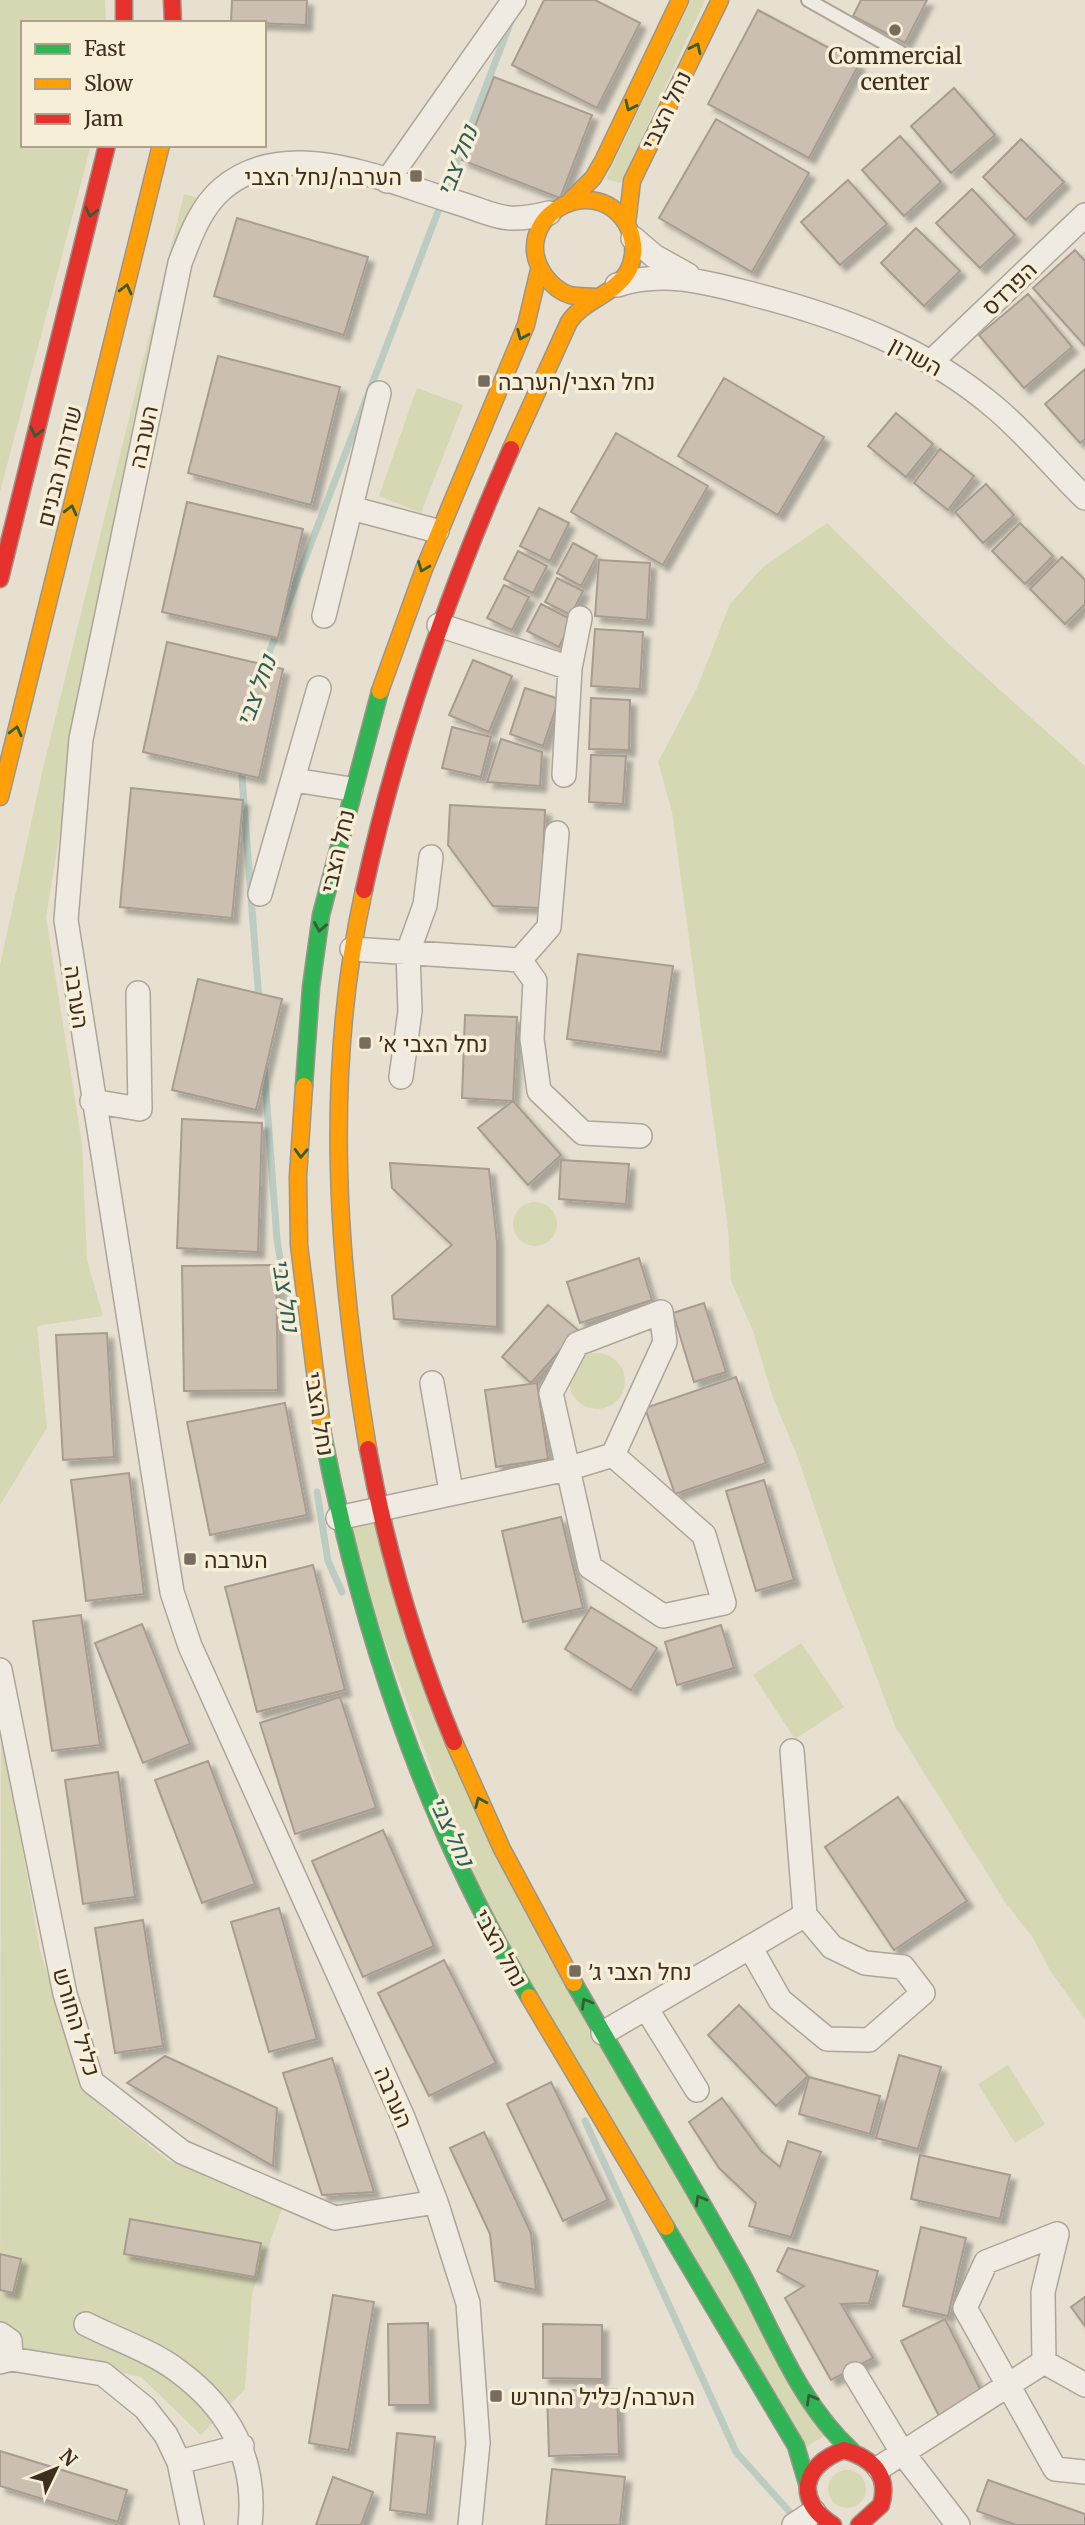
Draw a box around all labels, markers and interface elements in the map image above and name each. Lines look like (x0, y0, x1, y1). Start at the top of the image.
legend (21, 21, 266, 147)
marker: Commercial center (887, 22, 903, 38)
text: Fast (84, 35, 126, 62)
place label: Commercial center (828, 41, 962, 96)
one-way arrow (687, 43, 701, 55)
street label: נחל הצבי (634, 66, 698, 154)
text: Slow (84, 70, 133, 97)
one-way arrow (624, 99, 638, 111)
text: Jam (83, 105, 123, 132)
water label: נחל צבי (429, 119, 486, 201)
place label: הערבה/נחל הצבי (245, 162, 402, 191)
marker: הערבה/נחל הצבי (408, 168, 424, 184)
one-way arrow (85, 205, 99, 217)
street label: הפרדס (975, 255, 1043, 321)
one-way arrow (117, 284, 132, 296)
one-way arrow (516, 329, 530, 341)
street label: השרון (884, 330, 948, 382)
place label: נחל הצבי/הערבה (498, 367, 655, 396)
marker: נחל הצבי/הערבה (476, 373, 492, 389)
street label: שדרות הבנים (30, 403, 88, 529)
street label: הערבה (122, 403, 164, 471)
one-way arrow (30, 426, 44, 438)
one-way arrow (63, 504, 77, 516)
one-way arrow (417, 561, 431, 573)
water label: נחל צבי (229, 649, 284, 731)
one-way arrow (8, 725, 22, 737)
street label: נחל הצבי (313, 806, 361, 896)
one-way arrow (313, 921, 328, 933)
street label: הערבה (58, 963, 96, 1031)
place label: נחל הצבי א׳ (379, 1029, 488, 1058)
marker: נחל הצבי א׳ (357, 1035, 373, 1051)
one-way arrow (293, 1148, 308, 1159)
water label: נחל צבי (265, 1256, 307, 1336)
street label: נחל הצבי (299, 1370, 341, 1458)
place label: הערבה (204, 1545, 268, 1574)
marker: הערבה (182, 1551, 198, 1567)
water label: נחל צבי (422, 1791, 483, 1873)
one-way arrow (474, 1797, 488, 1809)
street label: נחל הצבי (468, 1904, 534, 1992)
place label: נחל הצבי ג׳ (589, 1957, 692, 1986)
marker: נחל הצבי ג׳ (567, 1963, 583, 1979)
street label: כליל החורש (47, 1964, 107, 2080)
one-way arrow (581, 1998, 594, 2010)
street label: הערבה (368, 2062, 420, 2132)
one-way arrow (695, 2195, 708, 2207)
place label: הערבה/כליל החורש (510, 2382, 695, 2411)
marker: הערבה/כליל החורש (488, 2388, 504, 2404)
one-way arrow (805, 2393, 819, 2406)
north arrow (21, 2434, 91, 2504)
text: N (55, 2444, 82, 2471)

